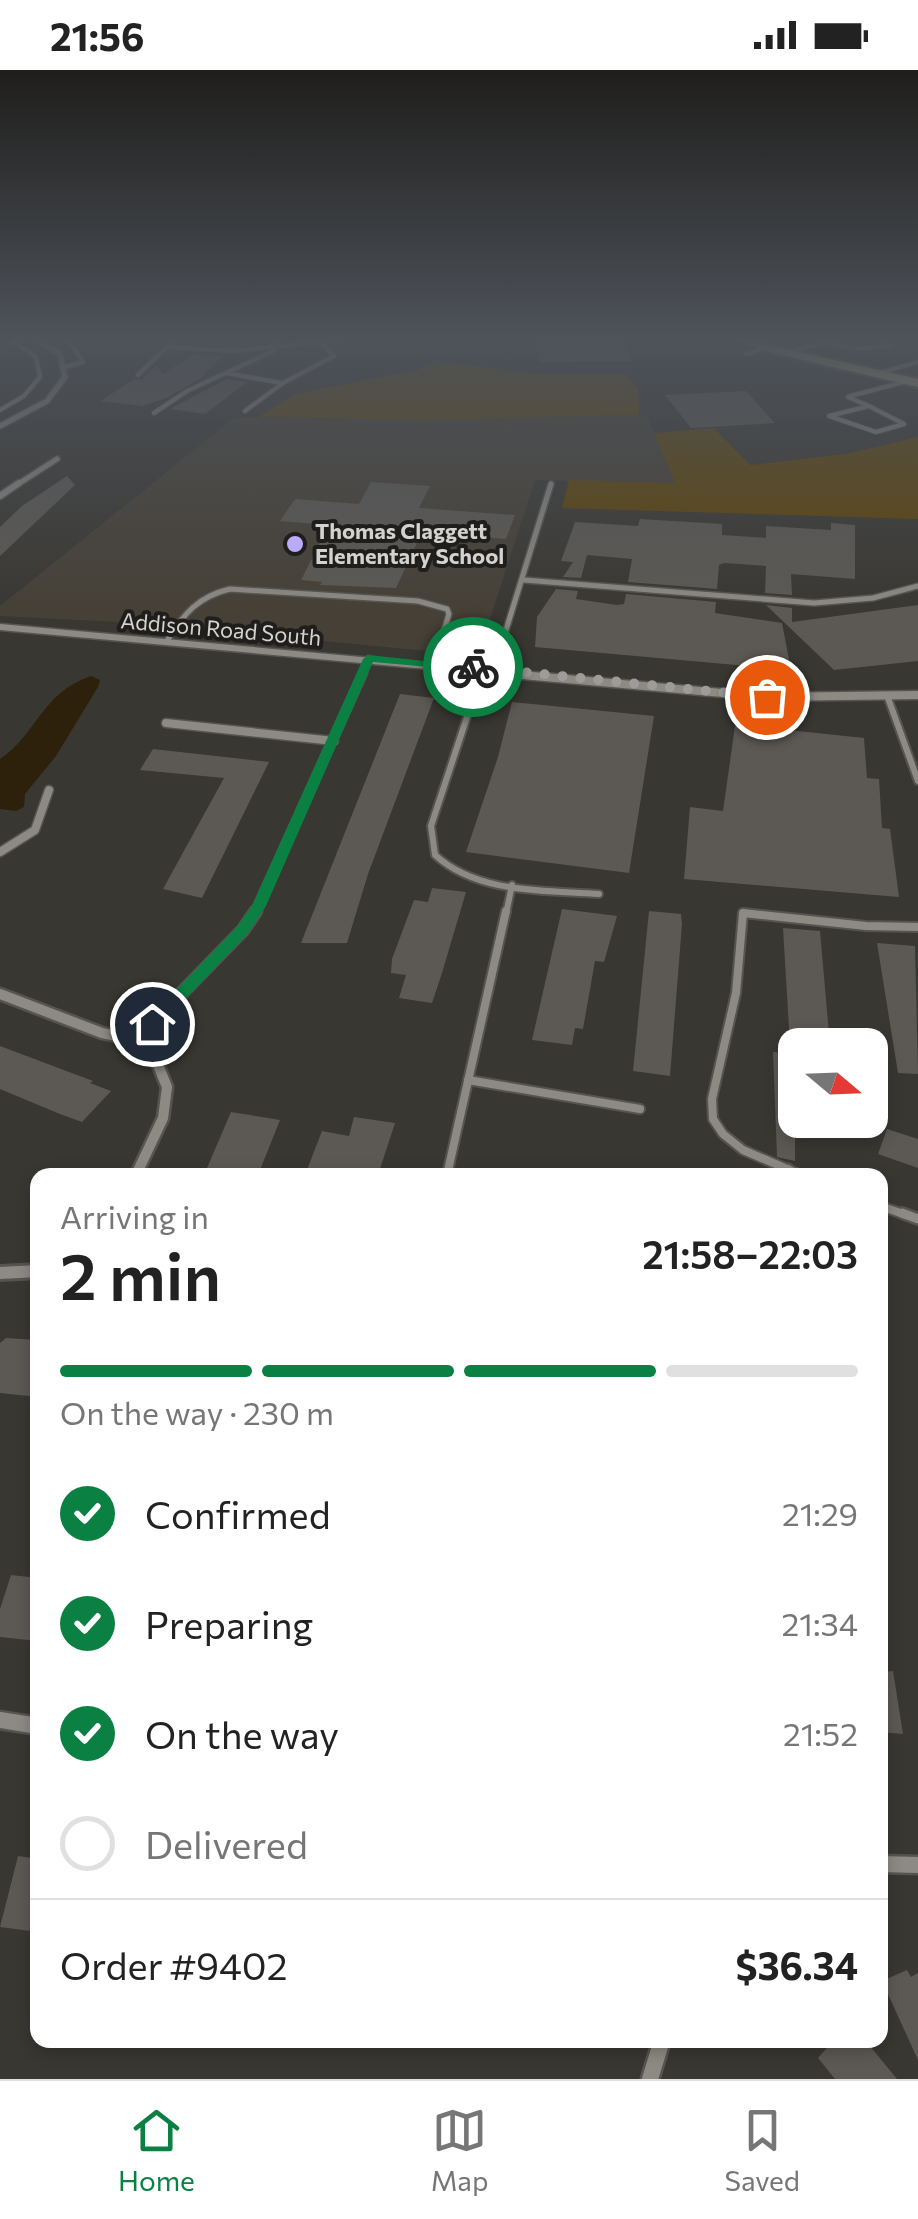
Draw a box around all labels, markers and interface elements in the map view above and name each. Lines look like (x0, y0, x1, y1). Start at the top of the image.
text: 21:56 (50, 12, 144, 59)
place label: Thomas Claggett Elementary School (315, 517, 504, 569)
marker: Thomas Claggett Elementary School (284, 533, 306, 555)
street label: Addison Road South (120, 606, 322, 651)
courier (423, 617, 523, 717)
icon: bike (446, 640, 501, 695)
pin (725, 655, 810, 740)
icon: bag (740, 670, 795, 725)
pin (110, 982, 195, 1067)
icon: home (125, 997, 180, 1052)
north arrow (778, 1028, 888, 1138)
map controls (778, 1028, 888, 1138)
text: Arriving in (60, 1196, 209, 1236)
text: 21:58–22:03 (642, 1230, 858, 1277)
text: 2 min (60, 1234, 221, 1313)
text: On the way · 230 m (60, 1392, 334, 1432)
icon: check (60, 1486, 115, 1541)
text: Confirmed (145, 1490, 331, 1537)
text: 21:29 (782, 1493, 858, 1533)
icon: check (60, 1596, 115, 1651)
text: Preparing (145, 1600, 313, 1647)
text: 21:34 (782, 1603, 858, 1643)
icon: check (60, 1706, 115, 1761)
text: On the way (145, 1710, 339, 1757)
text: 21:52 (783, 1713, 858, 1753)
text: Delivered (145, 1820, 308, 1867)
text: Order #9402 (60, 1941, 288, 1988)
text: $36.34 (736, 1941, 858, 1988)
tab: Home (118, 2103, 195, 2197)
tab: Map (431, 2103, 489, 2197)
tab: Saved (724, 2103, 800, 2197)

